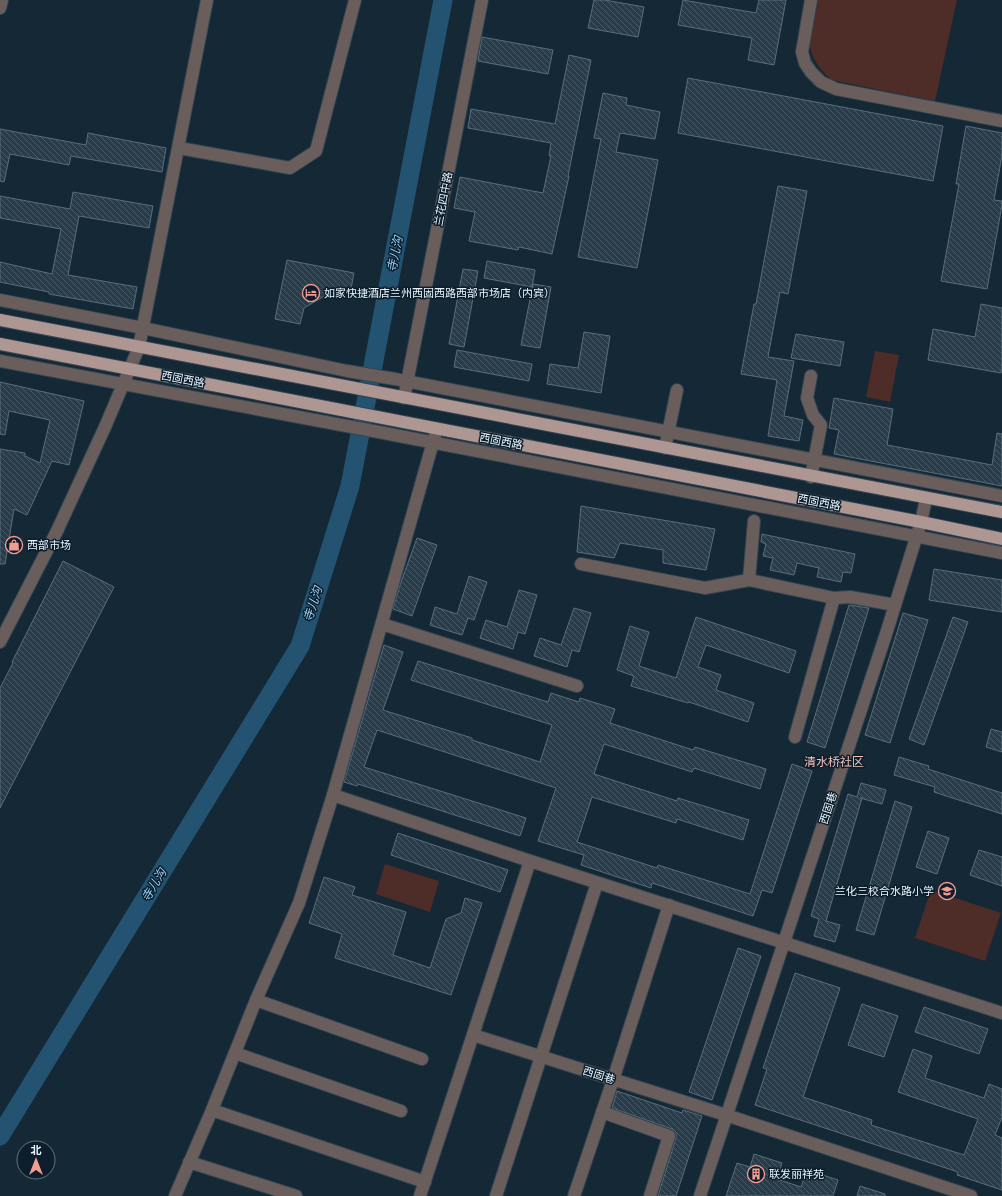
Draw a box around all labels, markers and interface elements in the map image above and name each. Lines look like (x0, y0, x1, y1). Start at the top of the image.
street label: 兰花四中路 (432, 171, 456, 228)
water label: 寺儿沟 (385, 233, 408, 273)
hotel icon: 如家快捷酒店兰州西固西路西部市场店（内宾） (301, 283, 321, 303)
place label: 如家快捷酒店兰州西固西路西部市场店（内宾） (324, 287, 555, 301)
street label: 西固西路 (160, 369, 206, 391)
street label: 西固西路 (478, 431, 524, 453)
street label: 西固西路 (796, 492, 842, 514)
shop icon: 西部市场 (4, 535, 24, 555)
place label: 西部市场 (27, 539, 71, 553)
water label: 寺儿沟 (301, 583, 327, 624)
district label: 清水桥社区 (804, 755, 864, 771)
street label: 西固巷 (817, 790, 841, 826)
water label: 寺儿沟 (139, 864, 172, 905)
school or university icon: 兰化三校合水路小学 (937, 881, 957, 901)
place label: 兰化三校合水路小学 (835, 885, 934, 899)
street label: 西固巷 (581, 1064, 617, 1088)
north arrow (16, 1140, 56, 1180)
text: 北 (31, 1144, 42, 1158)
building icon: 联发丽祥苑 (746, 1164, 766, 1184)
place label: 联发丽祥苑 (769, 1168, 824, 1182)

